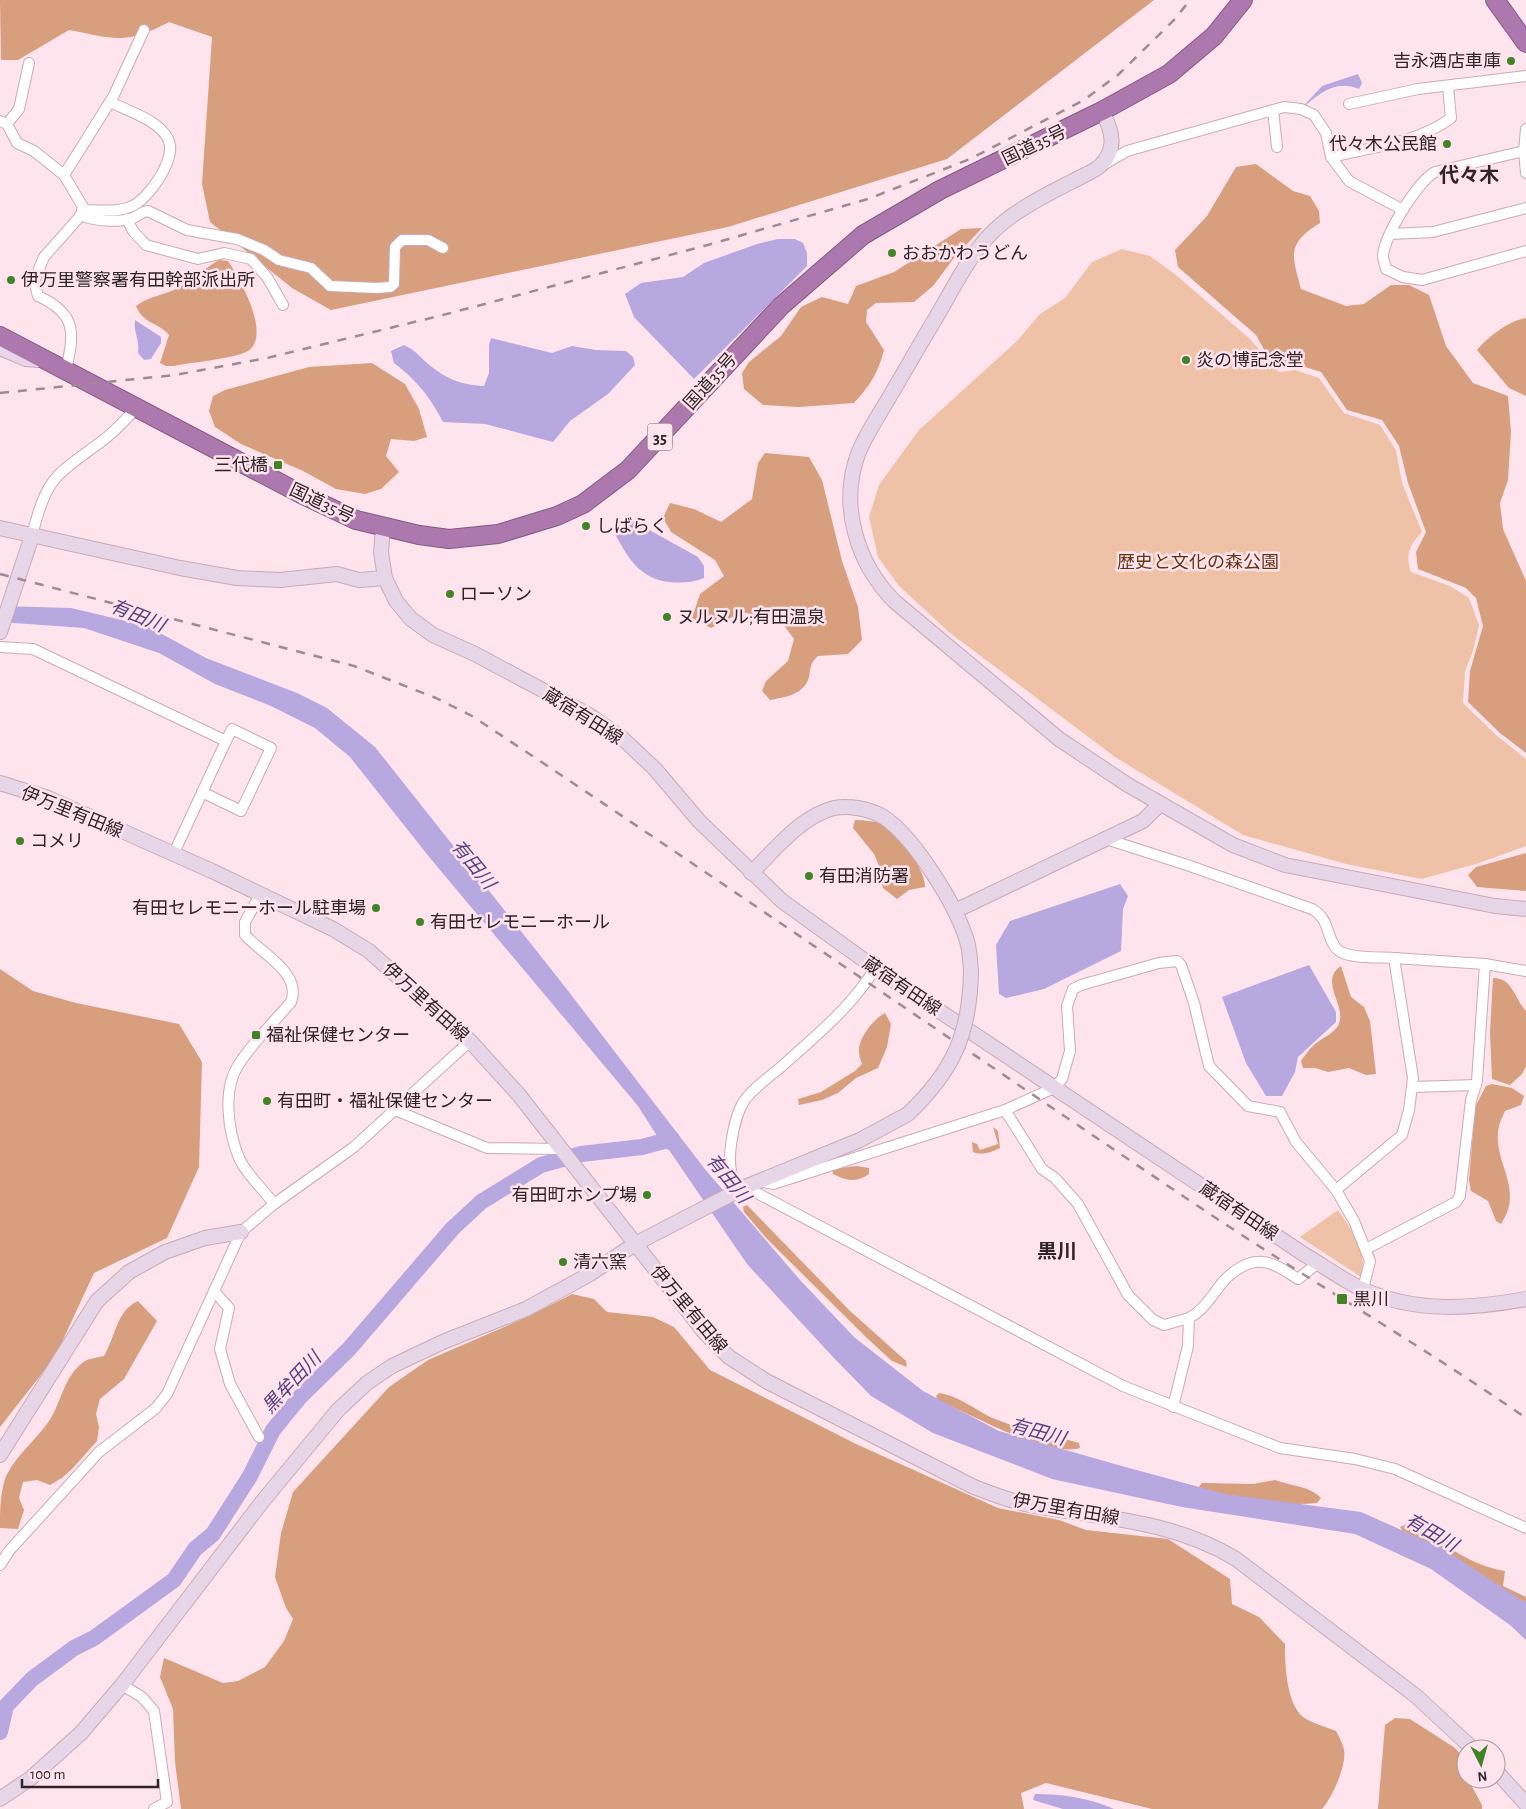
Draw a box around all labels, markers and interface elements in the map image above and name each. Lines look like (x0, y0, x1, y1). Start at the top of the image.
place label: 吉永酒店車庫 (1393, 51, 1501, 71)
marker: 吉永酒店車庫 (1505, 55, 1517, 67)
street label: 国道35号 (999, 121, 1069, 169)
place label: 代々木公民館 (1329, 134, 1437, 154)
marker: 代々木公民館 (1441, 138, 1453, 150)
district label: 代々木 (1439, 164, 1499, 186)
place label: おおかわうどん (902, 244, 1028, 263)
marker: おおかわうどん (886, 247, 898, 259)
place label: 伊万里警察署有田幹部派出所 (21, 270, 255, 290)
marker: 伊万里警察署有田幹部派出所 (5, 274, 17, 286)
street label: 国道35号 (679, 349, 741, 413)
place label: 炎の博記念堂 (1196, 350, 1304, 370)
marker: 炎の博記念堂 (1180, 354, 1192, 366)
road number: 35 (648, 424, 672, 451)
place label: 三代橋 (214, 455, 268, 475)
marker: 三代橋 (272, 459, 284, 471)
street label: 国道35号 (287, 479, 357, 527)
place label: しばらく (596, 517, 668, 536)
marker: しばらく (580, 520, 592, 532)
park label: 歴史と文化の森公園 (1117, 553, 1279, 572)
place label: ローソン (460, 586, 532, 604)
marker: ローソン (444, 588, 456, 600)
water label: 有田川 (107, 596, 170, 637)
place label: ヌルヌル;有田温泉 (677, 607, 825, 627)
marker: ヌルヌル;有田温泉 (661, 611, 673, 623)
street label: 蔵宿有田線 (540, 684, 626, 748)
street label: 伊万里有田線 (18, 782, 126, 842)
place label: コメリ (30, 833, 84, 851)
marker: コメリ (14, 835, 26, 847)
water label: 有田川 (448, 836, 500, 895)
place label: 有田消防署 (819, 866, 909, 886)
marker: 有田消防署 (803, 870, 815, 882)
place label: 有田セレモニーホール駐車場 (132, 898, 366, 918)
marker: 有田セレモニーホール駐車場 (370, 902, 382, 914)
place label: 有田セレモニーホール (430, 912, 610, 932)
marker: 有田セレモニーホール (414, 916, 426, 928)
street label: 蔵宿有田線 (859, 953, 945, 1019)
street label: 伊万里有田線 (379, 958, 473, 1046)
place label: 福祉保健センター (266, 1025, 410, 1045)
marker: 福祉保健センター (250, 1029, 262, 1041)
place label: 有田町・福祉保健センター (277, 1091, 493, 1111)
marker: 有田町・福祉保健センター (261, 1095, 273, 1107)
water label: 有田川 (703, 1150, 755, 1209)
street label: 蔵宿有田線 (1196, 1178, 1282, 1244)
place label: 有田町ホンプ場 (512, 1185, 637, 1205)
marker: 有田町ホンプ場 (641, 1189, 653, 1201)
district label: 黒川 (1037, 1241, 1077, 1262)
place label: 清六窯 (573, 1253, 627, 1272)
marker: 清六窯 (557, 1256, 569, 1268)
street label: 伊万里有田線 (647, 1261, 731, 1357)
place label: 黒川 (1353, 1290, 1389, 1309)
marker: 黒川 (1335, 1292, 1349, 1306)
water label: 黒牟田川 (258, 1346, 326, 1417)
water label: 有田川 (1008, 1415, 1070, 1450)
street label: 伊万里有田線 (1011, 1490, 1121, 1528)
water label: 有田川 (1402, 1510, 1463, 1557)
north arrow (1456, 1739, 1506, 1789)
scale bar (22, 1756, 159, 1788)
text: 100 m (30, 1767, 65, 1782)
text: N (1477, 1768, 1488, 1783)

